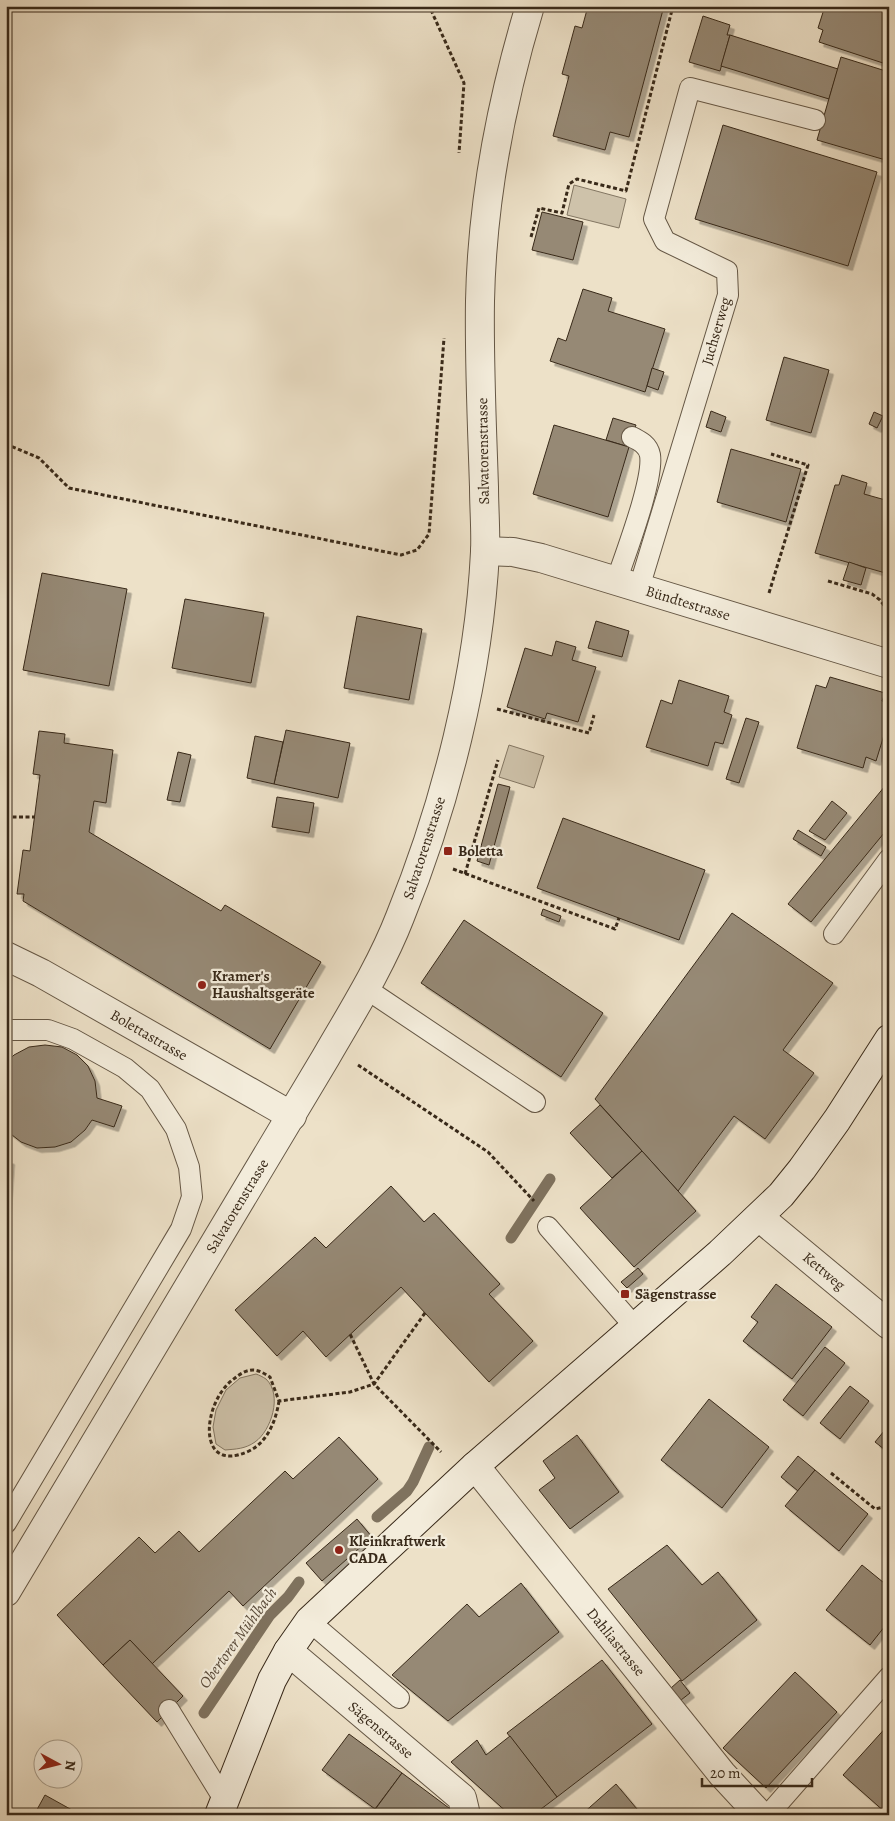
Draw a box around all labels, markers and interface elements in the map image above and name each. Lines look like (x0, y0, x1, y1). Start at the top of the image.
street label: Juchserweg (697, 294, 735, 367)
street label: Salvatorenstrasse (472, 397, 494, 505)
street label: Bündtestrasse (643, 581, 733, 625)
street label: Salvatorenstrasse (398, 794, 450, 902)
place label: Boletta (458, 841, 504, 861)
marker: Boletta (442, 845, 454, 857)
place label: Kramer's Haushaltsgeräte (212, 966, 315, 1003)
marker: Kramer's Haushaltsgeräte (196, 979, 208, 991)
street label: Bolettastrasse (107, 1005, 191, 1065)
street label: Salvatorenstrasse (201, 1155, 273, 1257)
street label: Kettweg (798, 1247, 850, 1295)
place label: Sägenstrasse (635, 1284, 717, 1304)
marker: Sägenstrasse (619, 1288, 631, 1300)
place label: Kleinkraftwerk CADA (349, 1531, 445, 1568)
marker: Kleinkraftwerk CADA (333, 1544, 345, 1556)
water label: Obertorer Mühlbach (194, 1583, 282, 1693)
street label: Dahliastrasse (582, 1604, 650, 1681)
street label: Sägenstrasse (344, 1697, 418, 1763)
north arrow (32, 1738, 82, 1788)
scale bar (702, 1756, 812, 1788)
text: N (60, 1759, 80, 1772)
text: 20 m (710, 1763, 741, 1783)

